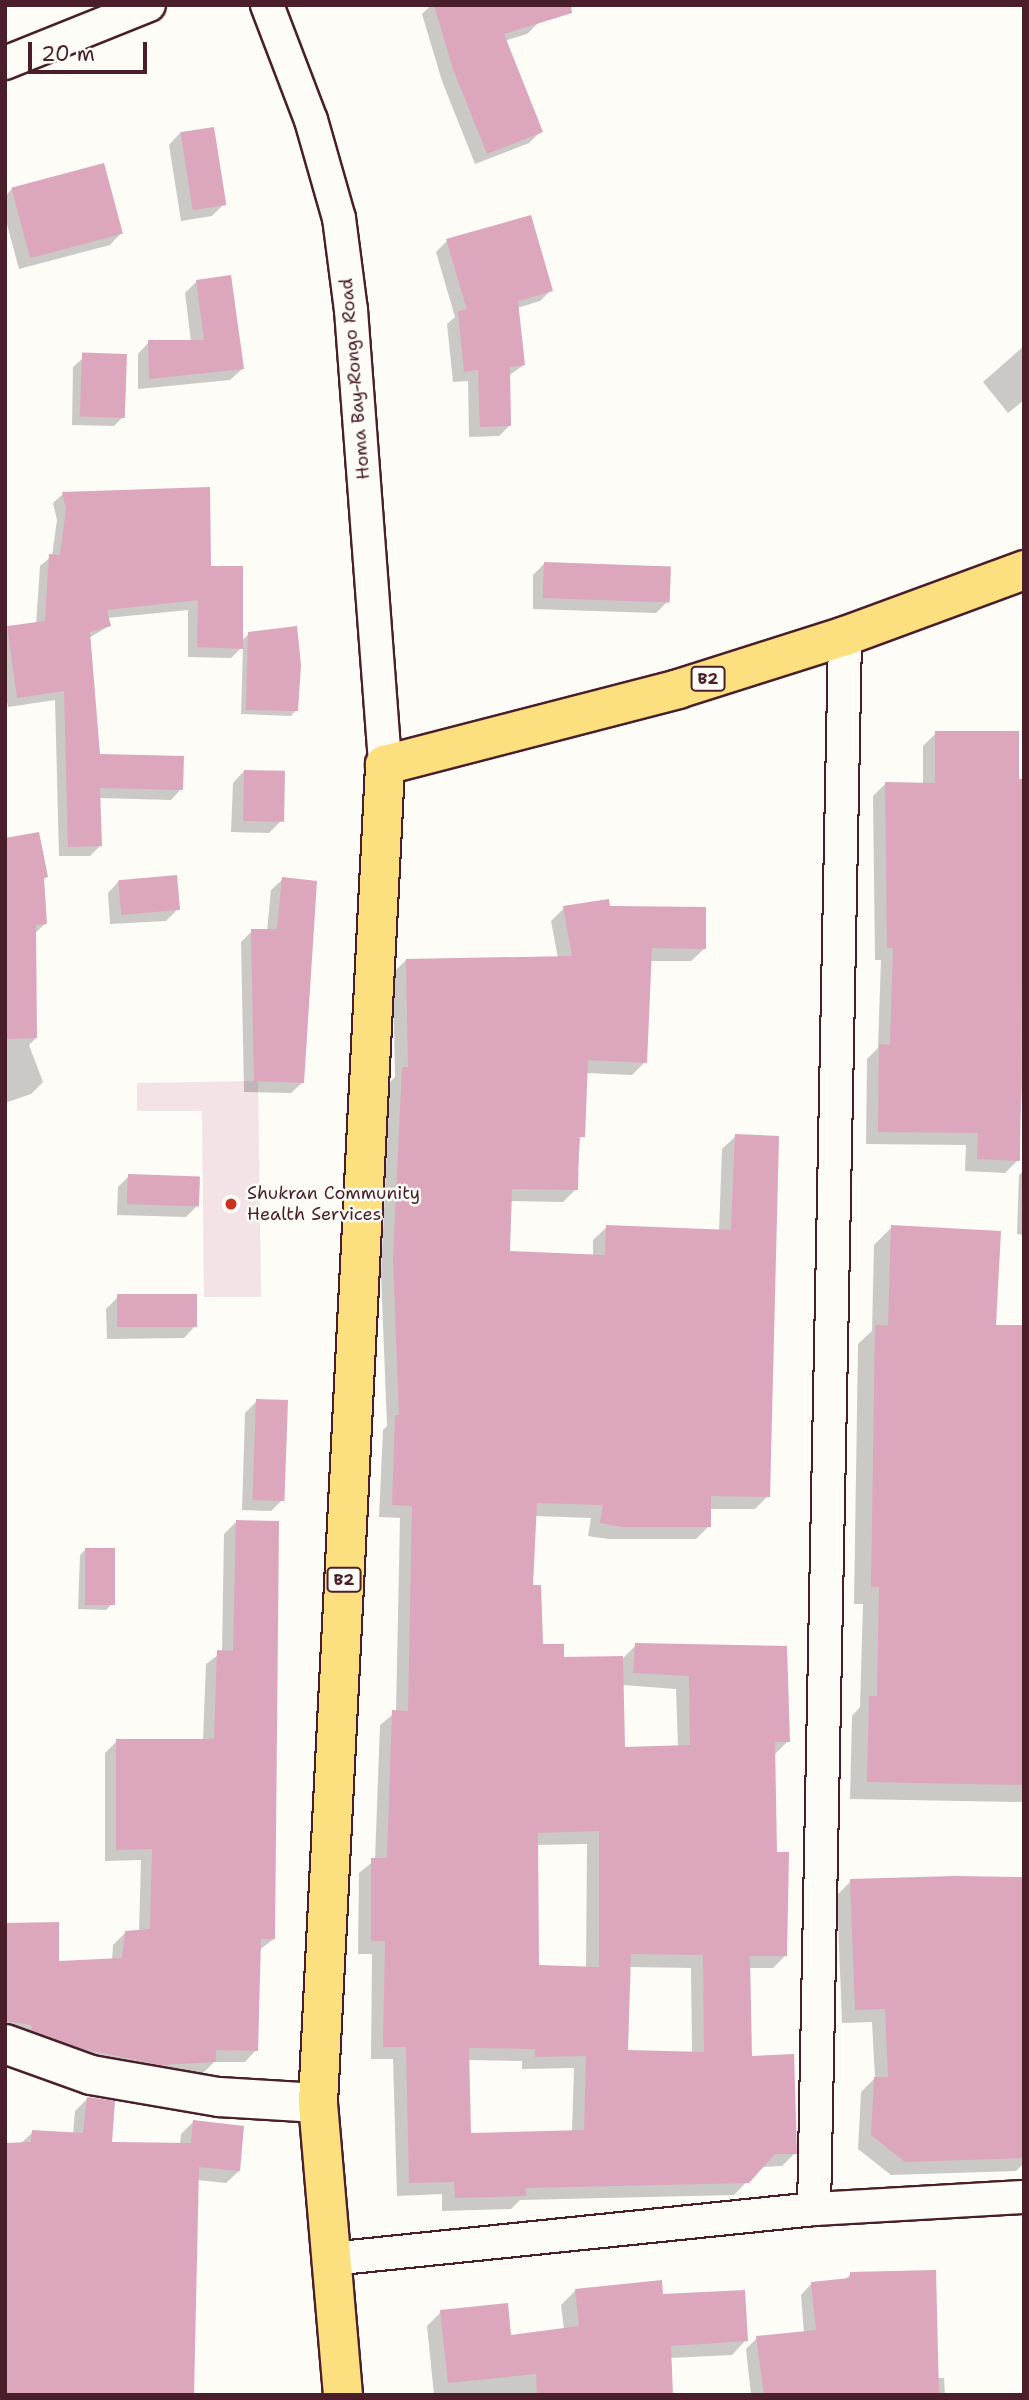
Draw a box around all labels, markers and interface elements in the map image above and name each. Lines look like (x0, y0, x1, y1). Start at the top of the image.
scale bar (32, 28, 150, 72)
text: 20 m (41, 40, 95, 68)
street label: Homa Bay-Rongo Road (335, 277, 375, 481)
road number: B2 (690, 666, 726, 692)
place label: Shukran Community Health Services (247, 1183, 420, 1226)
marker: Shukran Community Health Services (221, 1194, 241, 1214)
road number: B2 (326, 1568, 362, 1592)

